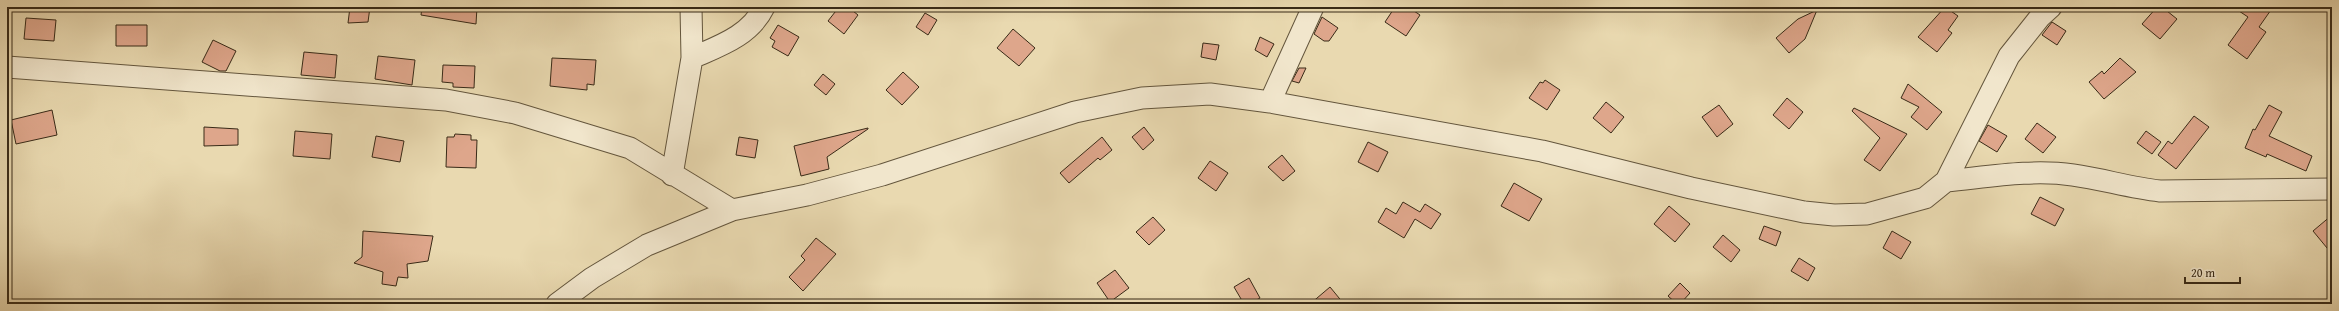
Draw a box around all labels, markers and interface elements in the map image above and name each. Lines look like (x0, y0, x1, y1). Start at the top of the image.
scale bar (2185, 259, 2240, 285)
text: 20 m (2191, 264, 2215, 281)

